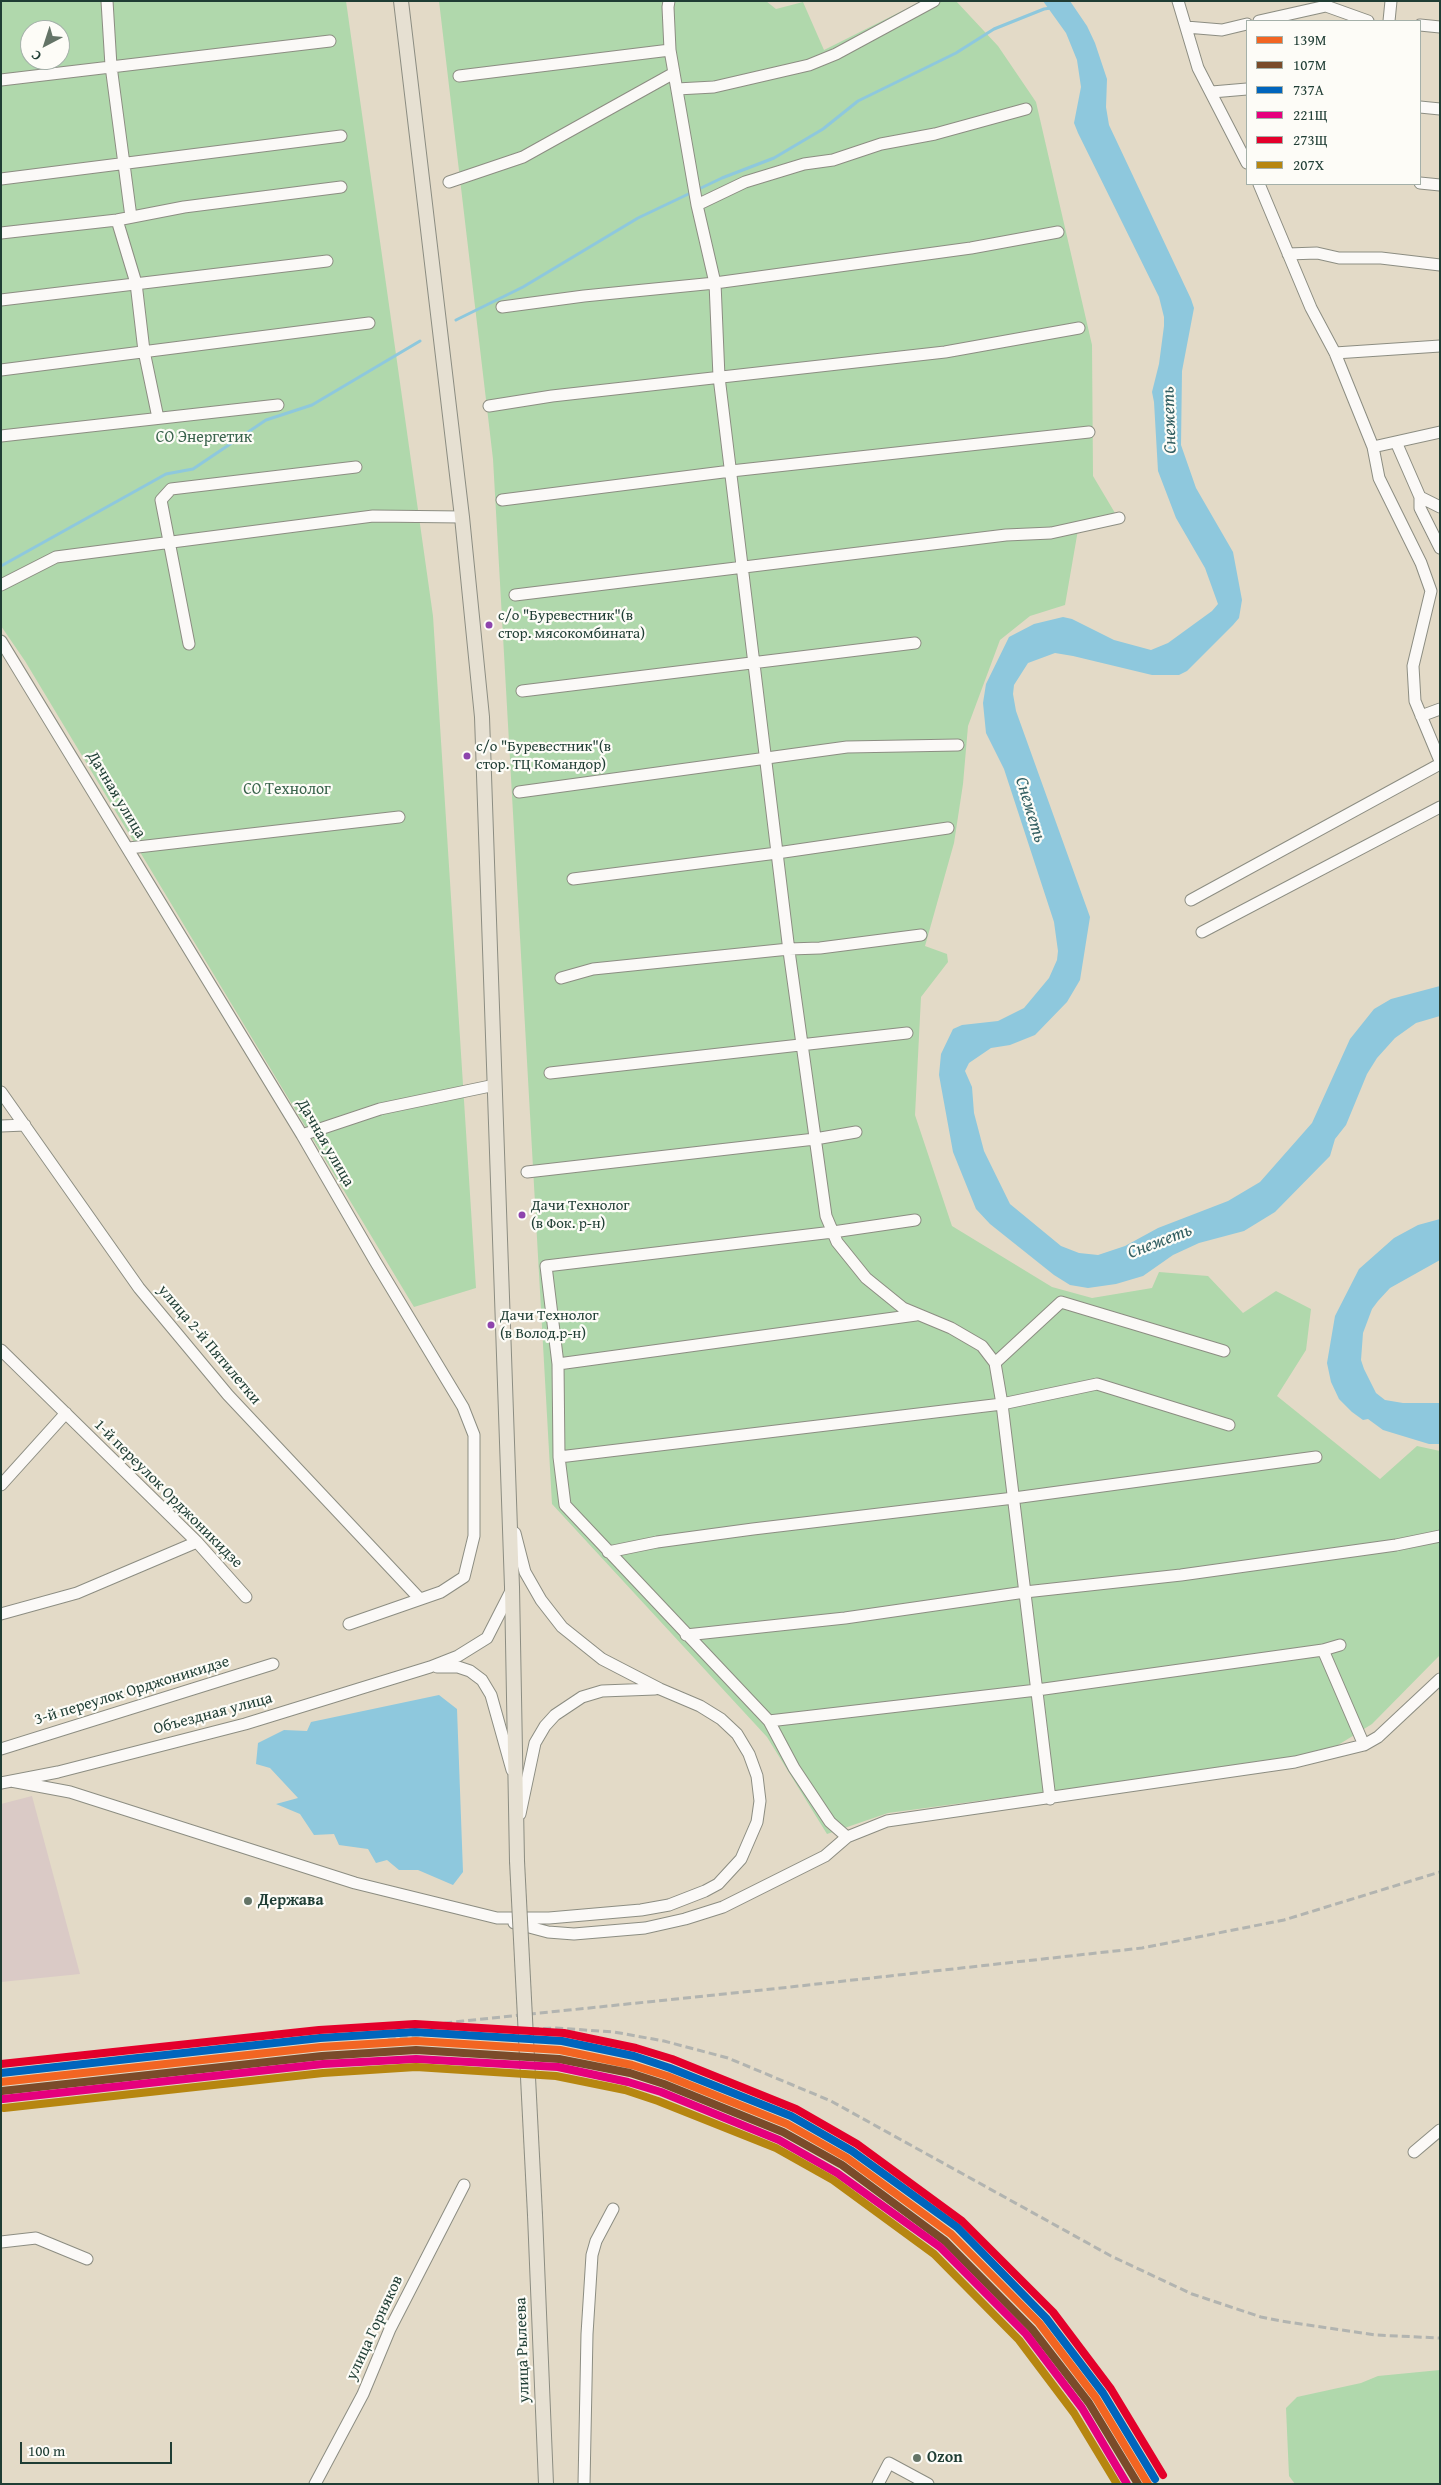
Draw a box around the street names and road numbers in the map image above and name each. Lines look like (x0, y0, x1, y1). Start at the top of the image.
street label: Дачная улица (83, 748, 149, 842)
street label: Дачная улица (292, 1096, 358, 1190)
street label: улица 2-й Пятилетки (153, 1281, 265, 1409)
street label: 1-й переулок Орджоникидзе (90, 1416, 246, 1572)
street label: 3-й переулок Орджоникидзе (32, 1652, 232, 1730)
street label: Объездная улица (152, 1689, 274, 1739)
street label: улица Горняков (342, 2273, 408, 2383)
street label: улица Рылеева (512, 2297, 534, 2403)

